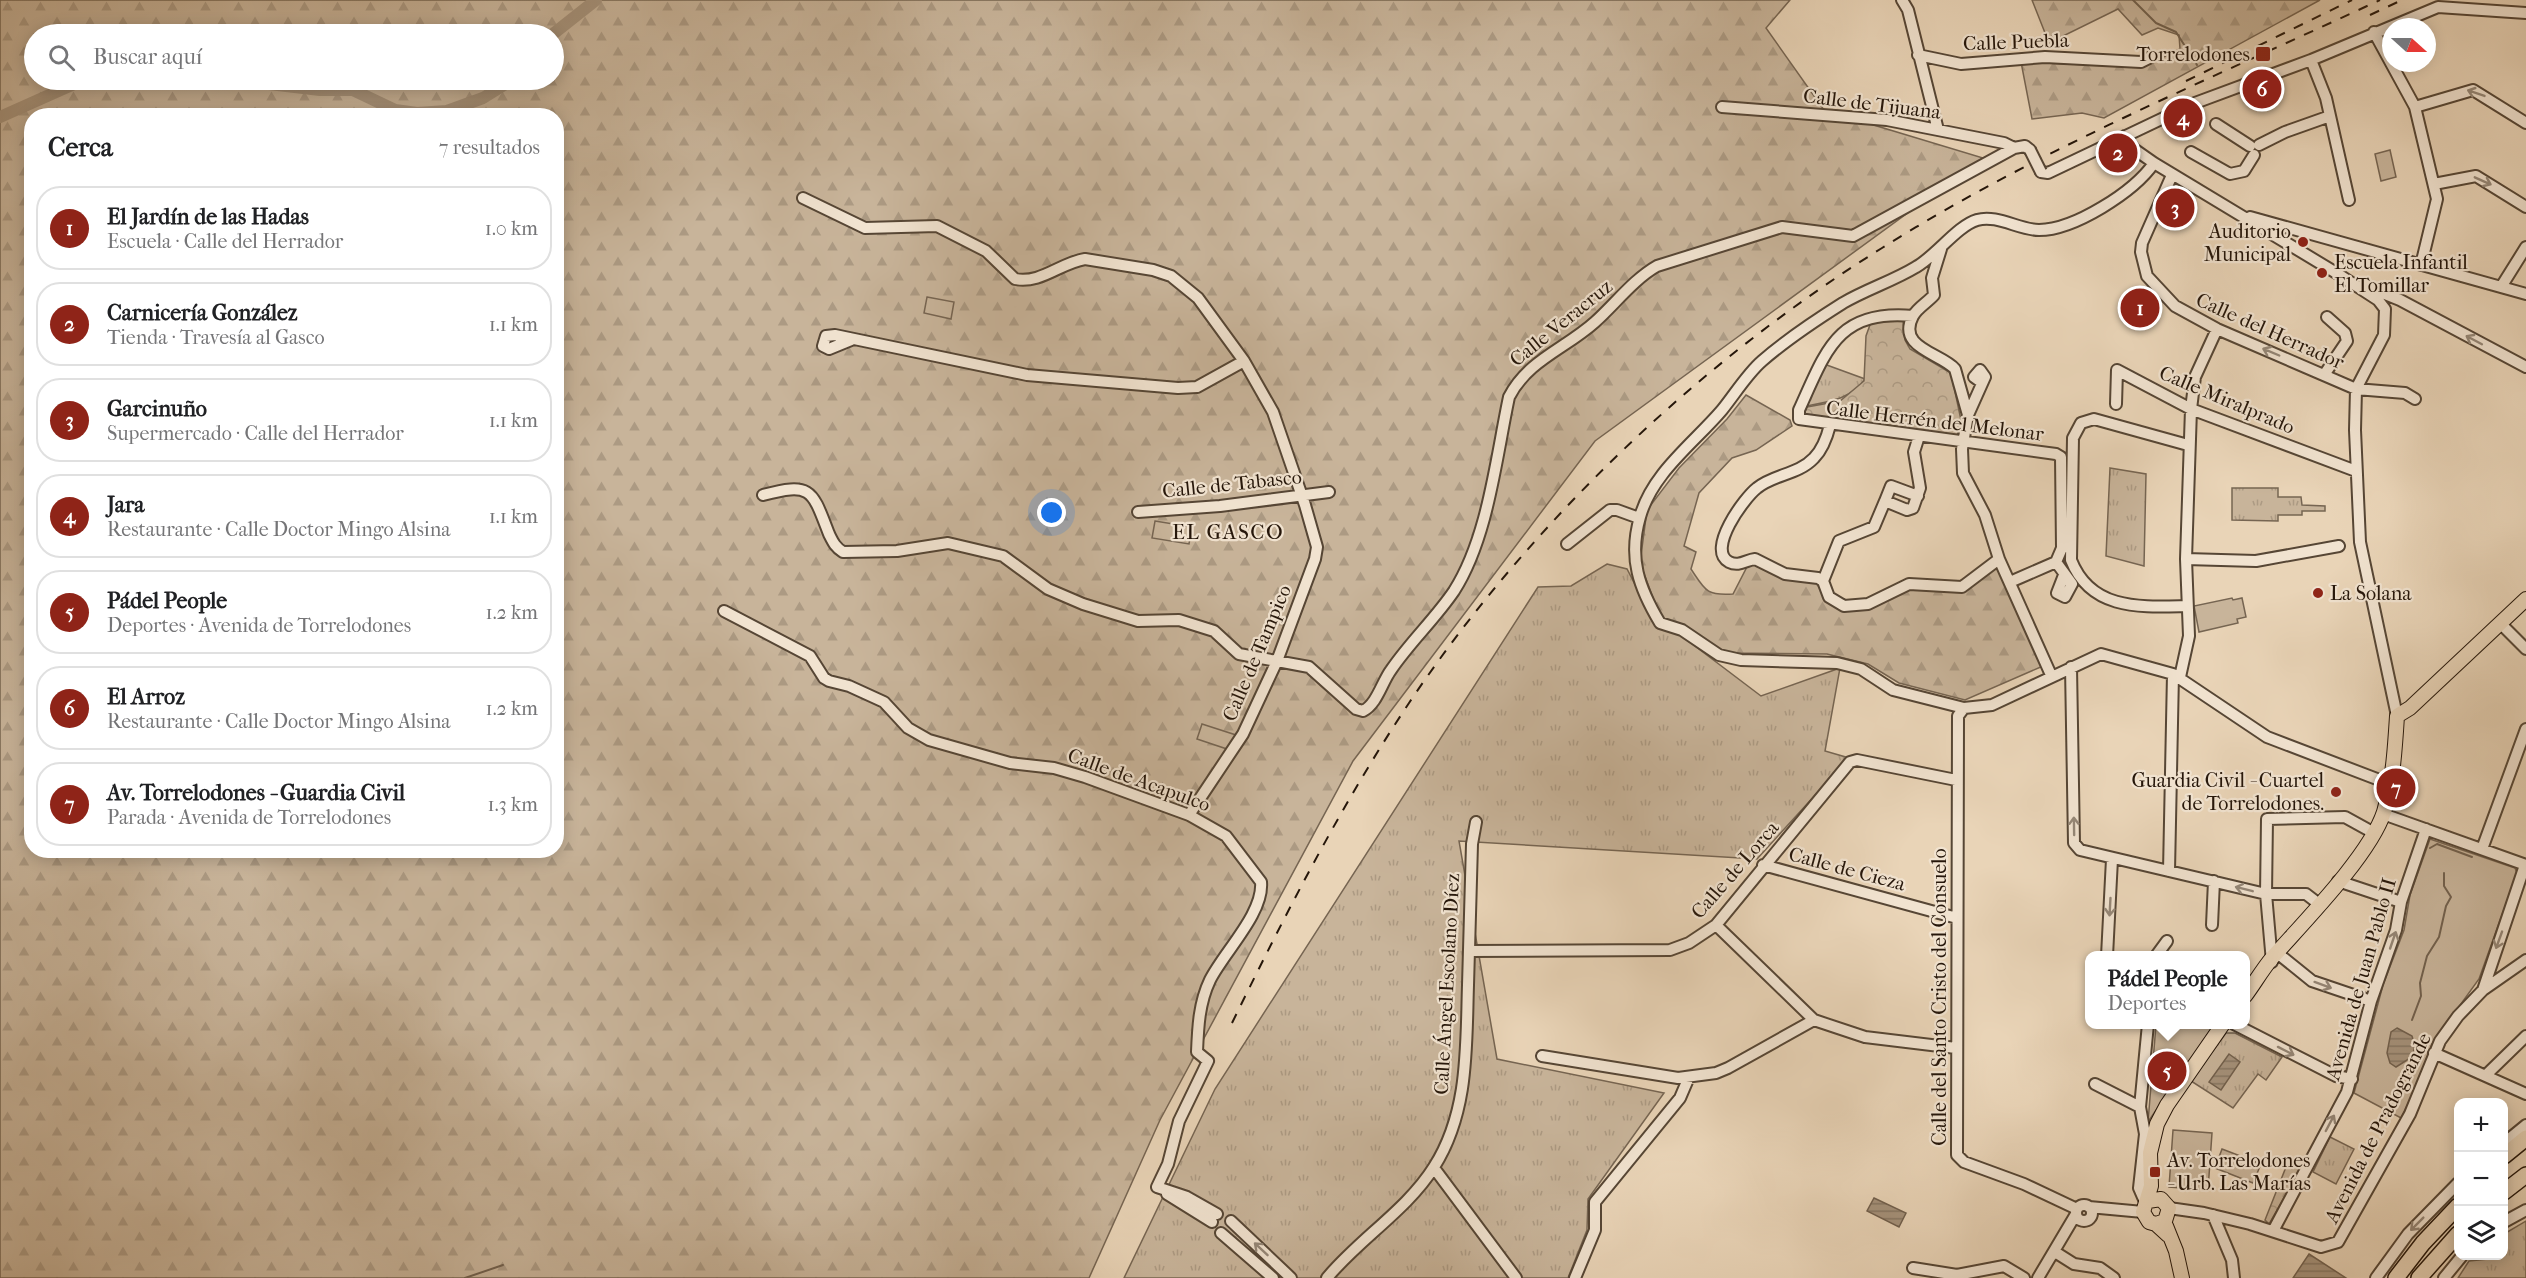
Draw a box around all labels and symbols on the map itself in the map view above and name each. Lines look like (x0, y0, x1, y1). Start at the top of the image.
north arrow (2382, 18, 2436, 72)
street label: Calle Puebla (1963, 29, 2070, 55)
place label: Torrelodones (2136, 43, 2250, 66)
marker: Torrelodones (2254, 45, 2272, 63)
pin: 6 (2242, 66, 2282, 112)
street label: Calle de Tijuana (1802, 84, 1943, 124)
one-way arrow (2467, 87, 2486, 98)
pin: 4 (2164, 96, 2202, 140)
pin: 2 (2098, 130, 2138, 176)
one-way arrow (2474, 175, 2492, 187)
pin: 3 (2156, 186, 2194, 230)
place label: Auditorio Municipal (2204, 220, 2291, 266)
marker: Auditorio Municipal (2296, 235, 2310, 249)
place label: Escuela Infantil El Tomillar (2334, 251, 2468, 297)
marker: Escuela Infantil El Tomillar (2315, 266, 2329, 280)
street label: Calle Veracruz (1505, 275, 1617, 371)
pin: 1 (2120, 286, 2160, 330)
street label: Calle del Herrador (2192, 288, 2348, 374)
one-way arrow (2466, 334, 2484, 345)
one-way arrow (2262, 346, 2280, 357)
street label: Calle Miralprado (2156, 361, 2298, 439)
street label: Calle Herrén del Melonar (1825, 396, 2046, 446)
street label: Calle de Tabasco (1161, 465, 1303, 503)
your location (1037, 498, 1066, 527)
district label: EL GASCO (1172, 520, 1284, 544)
street label: Calle de Tampico (1218, 581, 1296, 725)
place label: La Solana (2330, 582, 2412, 605)
marker: La Solana (2311, 586, 2325, 600)
street label: Calle de Acapulco (1064, 743, 1214, 817)
pin: 7 (2376, 766, 2416, 810)
place label: Guardia Civil - Cuartel de Torrelodones. (2131, 769, 2324, 815)
marker: Guardia Civil - Cuartel de Torrelodones. (2329, 785, 2343, 799)
street label: Calle de Lorca (1686, 816, 1784, 923)
one-way arrow (2068, 816, 2080, 836)
street label: Calle de Cieza (1786, 842, 1909, 896)
street label: Calle del Santo Cristo del Consuelo (1928, 848, 1951, 1146)
street label: Calle Ángel Escolano Díez (1429, 873, 1464, 1095)
street label: Avenida de Juan Pablo II (2321, 875, 2401, 1084)
one-way arrow (2235, 882, 2254, 894)
one-way arrow (2104, 897, 2115, 917)
one-way arrow (2492, 930, 2503, 949)
one-way arrow (2388, 931, 2399, 950)
one-way arrow (2313, 980, 2332, 991)
street label: Avenida de Pradogrande (2319, 1029, 2436, 1228)
one-way arrow (2277, 1046, 2295, 1057)
pin: 5 (2148, 1048, 2186, 1094)
one-way arrow (2325, 1115, 2336, 1133)
place label: Av. Torrelodones - Urb. Las Marías (2166, 1149, 2311, 1195)
marker: Av. Torrelodones - Urb. Las Marías (2148, 1165, 2162, 1179)
one-way arrow (2410, 1217, 2425, 1232)
one-way arrow (1254, 1242, 1269, 1257)

